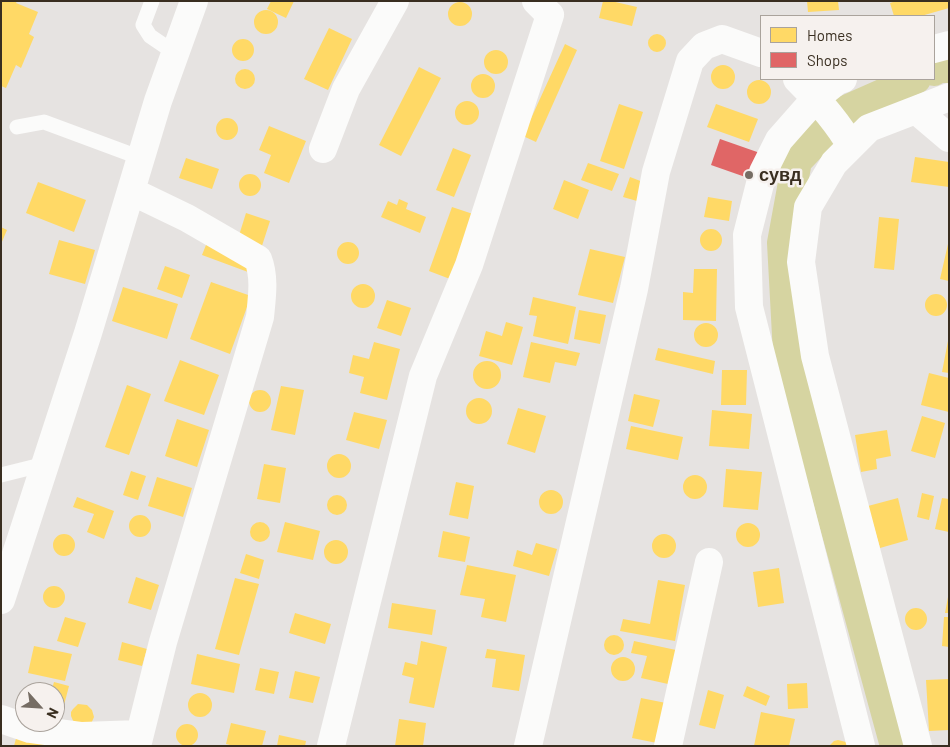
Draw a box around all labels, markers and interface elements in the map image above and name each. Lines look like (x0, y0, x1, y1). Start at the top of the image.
legend (760, 15, 935, 80)
text: Homes (807, 26, 852, 44)
text: Shops (807, 51, 847, 69)
place label: сувд (759, 164, 802, 186)
marker: сувд (743, 169, 755, 181)
north arrow (15, 682, 65, 732)
text: N (43, 705, 63, 721)

